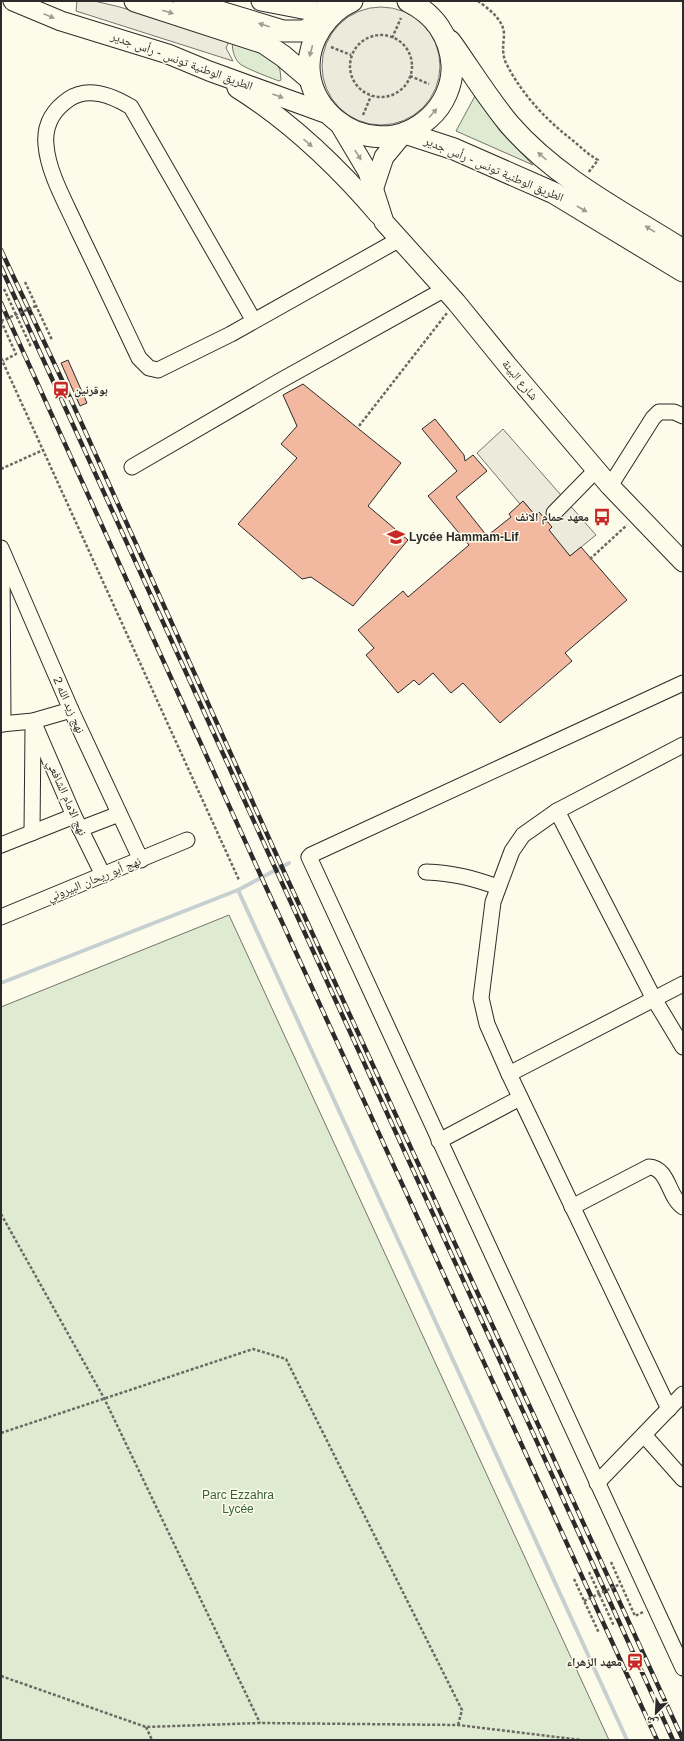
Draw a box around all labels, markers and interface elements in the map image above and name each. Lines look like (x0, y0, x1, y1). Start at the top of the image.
one-way arrow (163, 9, 175, 15)
one-way arrow (44, 13, 55, 19)
one-way arrow (258, 22, 270, 28)
street label: الطريق الوطنية تونس - رأس جدير (108, 28, 255, 93)
one-way arrow (308, 45, 314, 57)
one-way arrow (272, 93, 284, 99)
one-way arrow (429, 108, 438, 118)
street label: الطريق الوطنية تونس - رأس جدير (421, 133, 566, 205)
one-way arrow (303, 138, 314, 147)
one-way arrow (354, 150, 362, 161)
one-way arrow (537, 152, 548, 161)
one-way arrow (576, 206, 588, 213)
one-way arrow (645, 225, 655, 233)
street label: شارع البيئة (498, 357, 541, 404)
station icon: بوقرنين (51, 380, 71, 400)
place label: بوقرنين (74, 383, 108, 398)
bus stop icon: معهد حمام الانف (592, 507, 612, 527)
place label: معهد حمام الانف (515, 510, 589, 525)
school or university icon: Lycée Hammam-Lif (386, 527, 406, 547)
place label: Lycée Hammam-Lif (409, 530, 520, 544)
street label: نهج زيد الله 2 (50, 674, 88, 736)
street label: نهج الامام الشافعي (41, 758, 90, 839)
street label: نهج أبو ريحان البيروني (45, 854, 144, 907)
park label: Parc Ezzahra Lycée (202, 1488, 274, 1516)
station icon: معهد الزهراء (625, 1652, 645, 1672)
place label: معهد الزهراء (567, 1655, 622, 1669)
north arrow (636, 1693, 676, 1733)
text: ش (644, 1712, 661, 1730)

